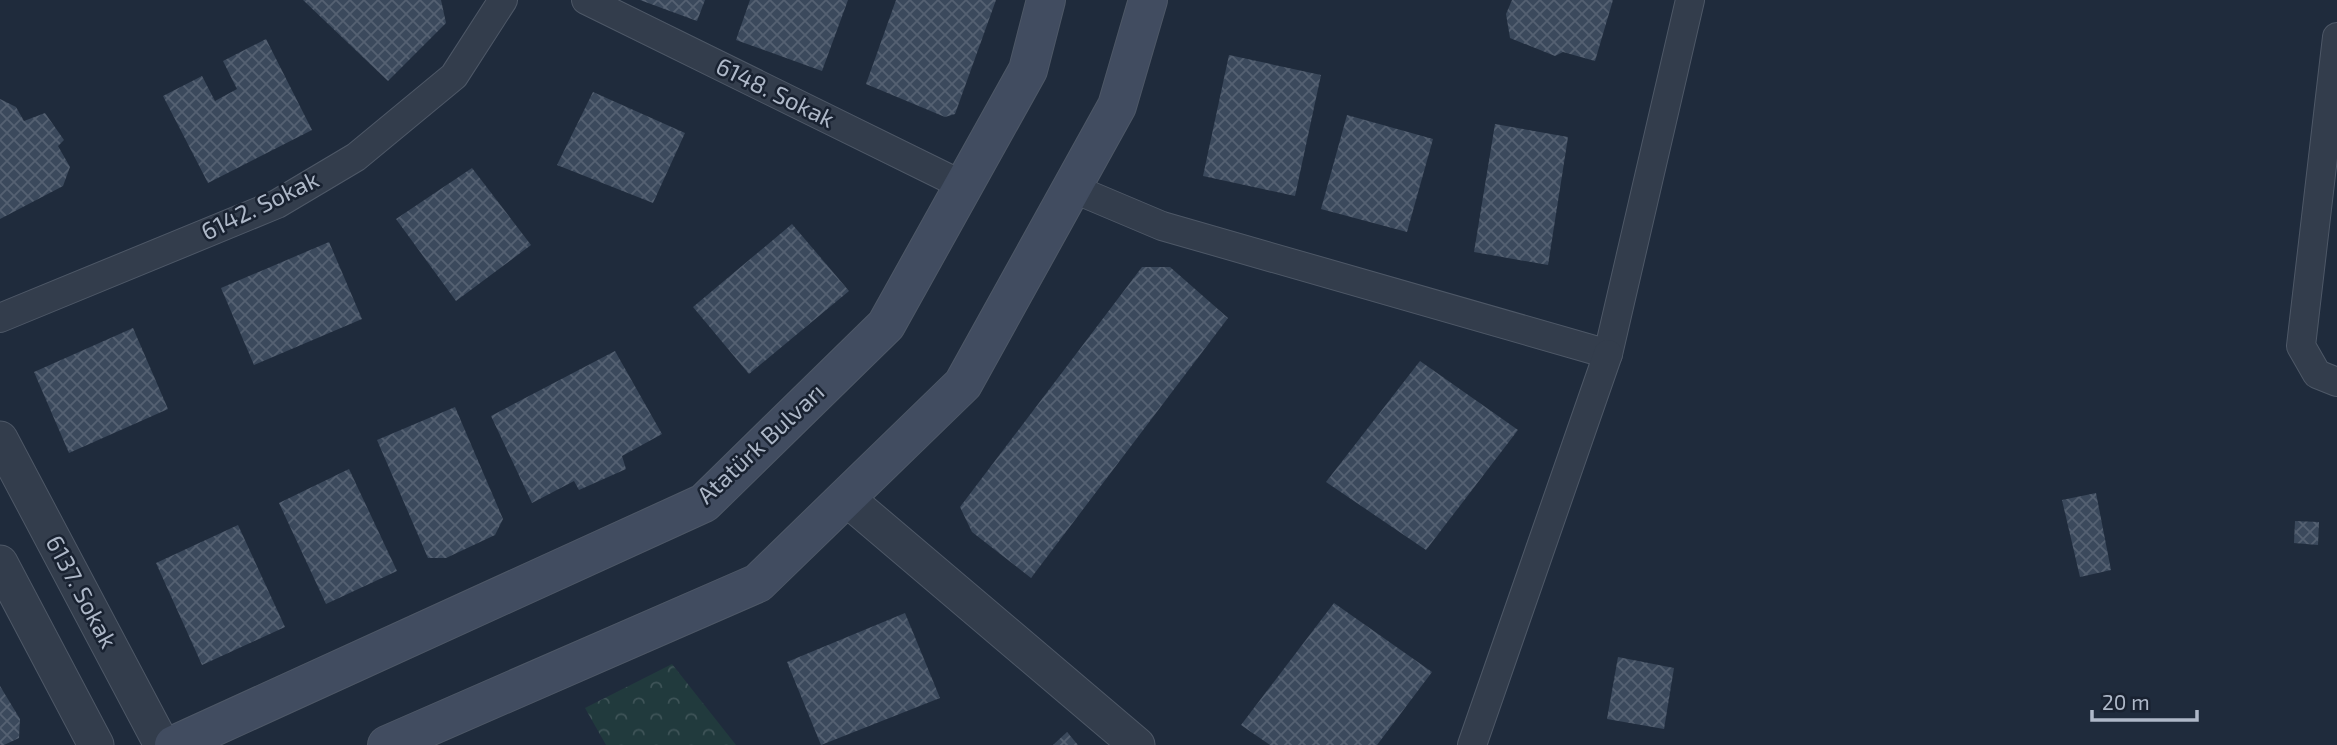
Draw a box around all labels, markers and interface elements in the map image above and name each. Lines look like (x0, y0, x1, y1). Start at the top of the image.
street label: 6148. Sokak (712, 51, 840, 133)
street label: 6142. Sokak (196, 164, 323, 246)
street label: Atatürk Bulvarı (690, 377, 830, 509)
street label: 6137. Sokak (41, 530, 124, 653)
scale bar (2092, 678, 2197, 722)
text: 20 m (2102, 689, 2150, 714)

